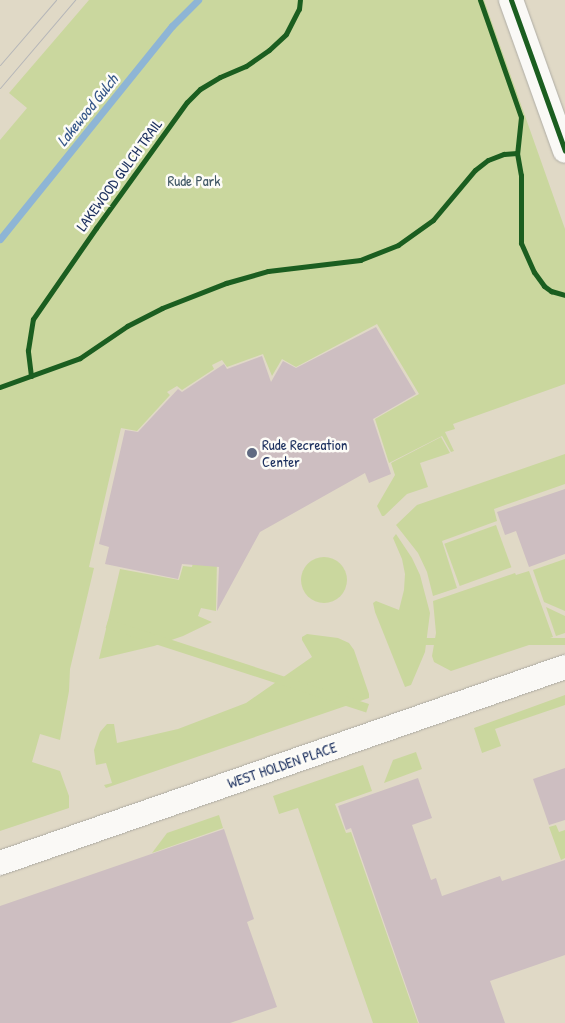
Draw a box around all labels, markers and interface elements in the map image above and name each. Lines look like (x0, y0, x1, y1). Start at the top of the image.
water label: Lakewood Gulch (52, 70, 122, 150)
street label: LAKEWOOD GULCH TRAIL (72, 116, 166, 234)
park label: Rude Park (167, 172, 221, 190)
place label: Rude Recreation Center (262, 435, 348, 470)
marker: Rude Recreation Center (246, 447, 258, 459)
street label: WEST HOLDEN PLACE (225, 738, 339, 792)

